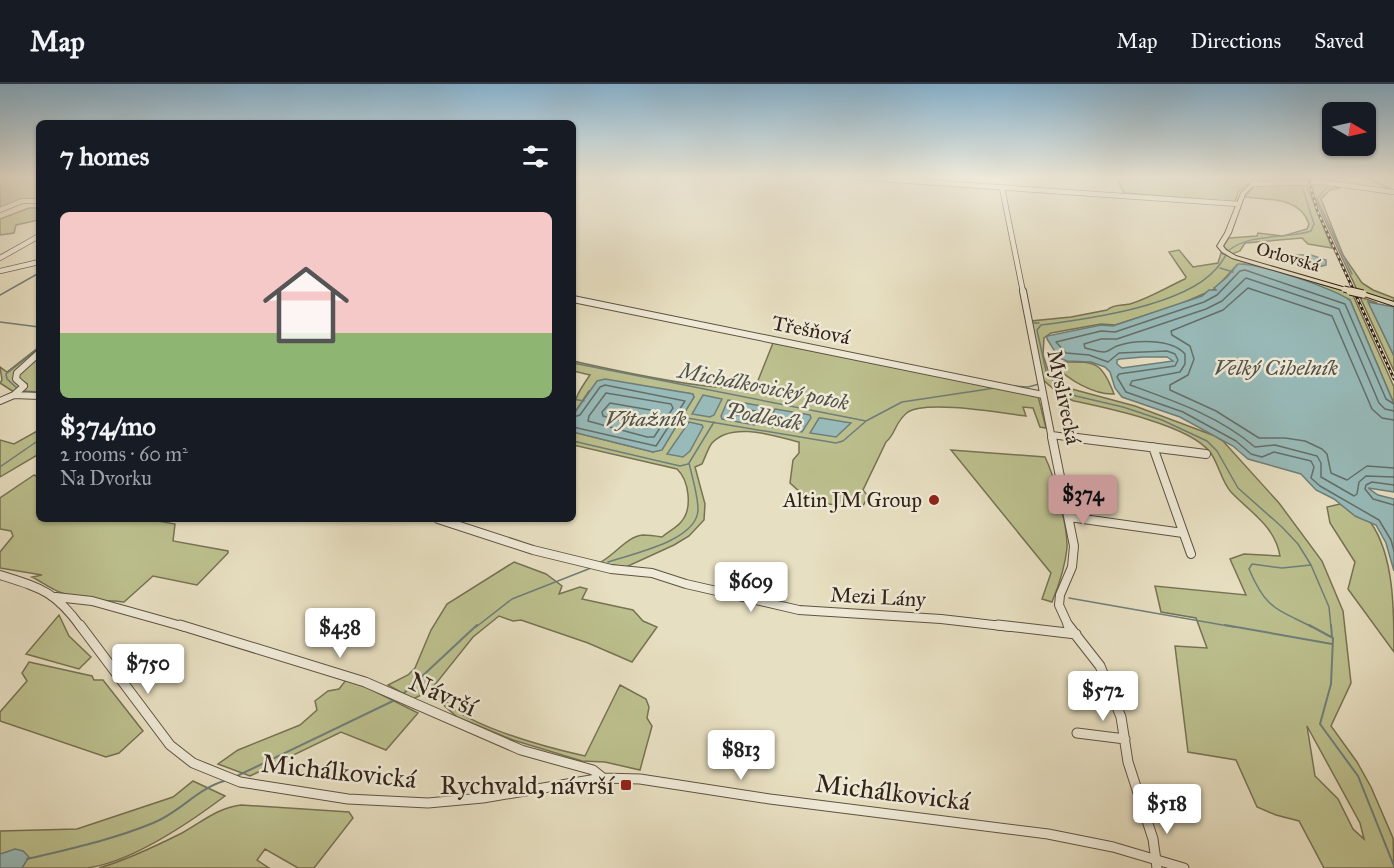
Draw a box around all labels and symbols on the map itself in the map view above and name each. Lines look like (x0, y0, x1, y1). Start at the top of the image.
north arrow (1322, 102, 1376, 156)
street label: Orlovská (1254, 237, 1323, 277)
street label: Třešňová (770, 310, 852, 350)
street label: Myslivecká (1041, 347, 1087, 447)
water label: Velký Cihelník (1214, 354, 1338, 381)
water label: Michálkovický potok (674, 356, 852, 416)
water label: Podlesák (723, 396, 805, 437)
water label: Výtažník (605, 405, 687, 432)
pin: $374 (1047, 475, 1119, 526)
place label: Altin JM Group (782, 487, 922, 513)
marker: Altin JM Group (927, 493, 941, 507)
pin: $609 (715, 562, 787, 613)
street label: Mezi Lány (830, 582, 927, 613)
pin: $438 (304, 608, 376, 659)
pin: $750 (112, 644, 184, 695)
street label: Návrší (404, 665, 484, 724)
pin: $572 (1067, 671, 1139, 722)
pin: $813 (705, 730, 777, 781)
street label: Michálkovická (260, 747, 418, 795)
street label: Michálkovická (814, 767, 972, 817)
place label: Rychvald, návrší (440, 769, 616, 801)
marker: Rychvald, návrší (619, 778, 633, 792)
pin: $518 (1131, 784, 1203, 835)

